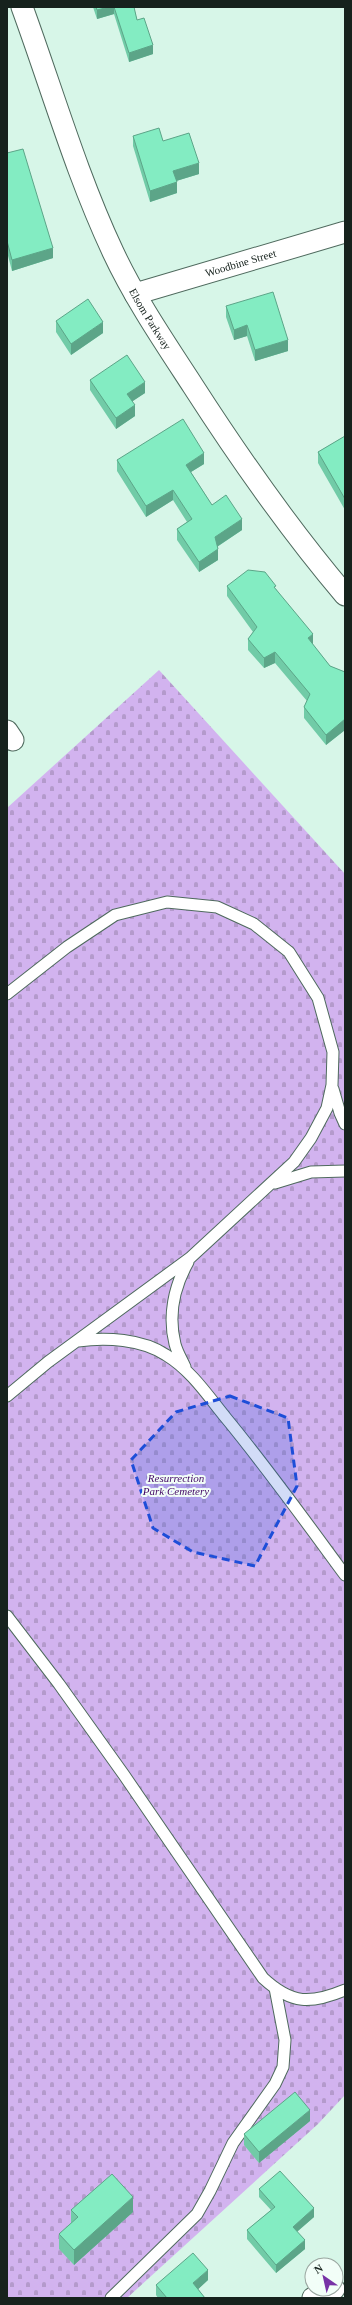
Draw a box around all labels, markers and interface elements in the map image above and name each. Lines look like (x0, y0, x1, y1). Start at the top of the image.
street label: Woodbine Street (204, 247, 277, 279)
street label: Elsom Parkway (127, 286, 174, 352)
park label: Resurrection Park Cemetery (142, 1472, 209, 1497)
north arrow (304, 2257, 344, 2297)
text: N (312, 2261, 325, 2276)

